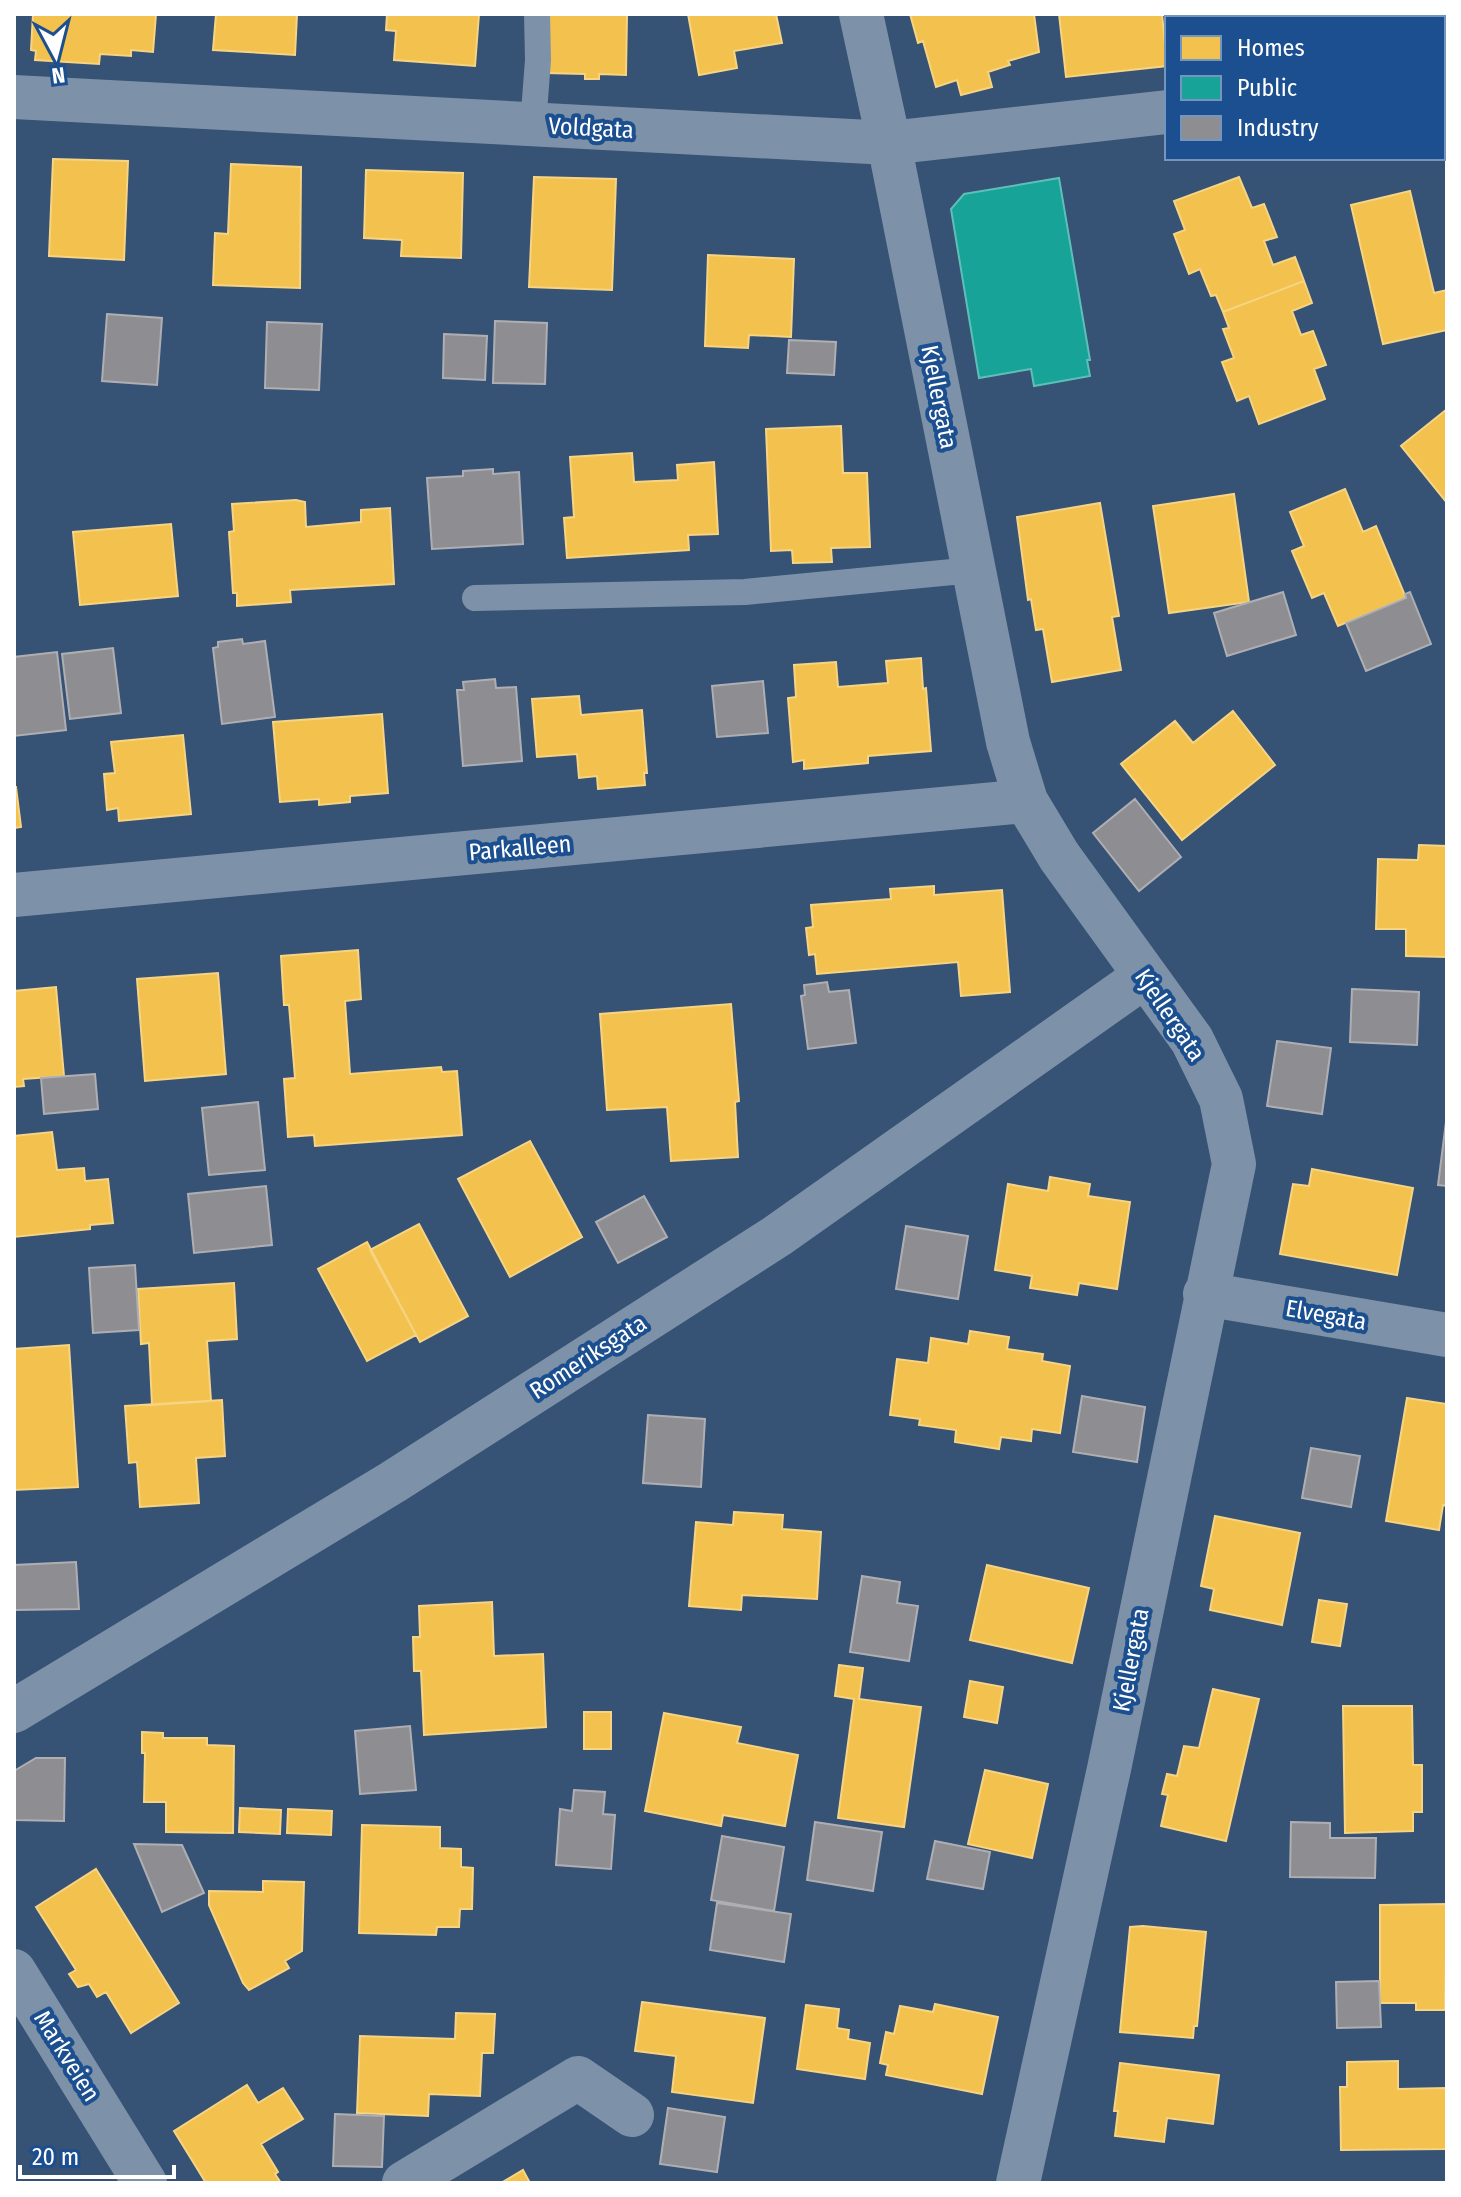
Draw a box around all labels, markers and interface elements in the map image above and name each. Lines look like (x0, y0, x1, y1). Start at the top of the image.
north arrow (16, 16, 96, 96)
legend (1165, 16, 1445, 160)
text: Homes (1237, 34, 1305, 62)
text: N (50, 61, 67, 90)
text: Public (1237, 74, 1297, 102)
street label: Voldgata (548, 112, 634, 144)
text: Industry (1237, 114, 1319, 142)
street label: Kjellergata (915, 343, 963, 451)
street label: Parkalleen (468, 830, 572, 866)
street label: Kjellergata (1129, 964, 1211, 1066)
street label: Elvegata (1283, 1294, 1369, 1336)
street label: Romeriksgata (524, 1309, 652, 1405)
street label: Kjellergata (1107, 1606, 1155, 1714)
street label: Markveien (28, 2006, 106, 2106)
scale bar (20, 2129, 174, 2179)
text: 20 m (32, 2143, 79, 2171)

